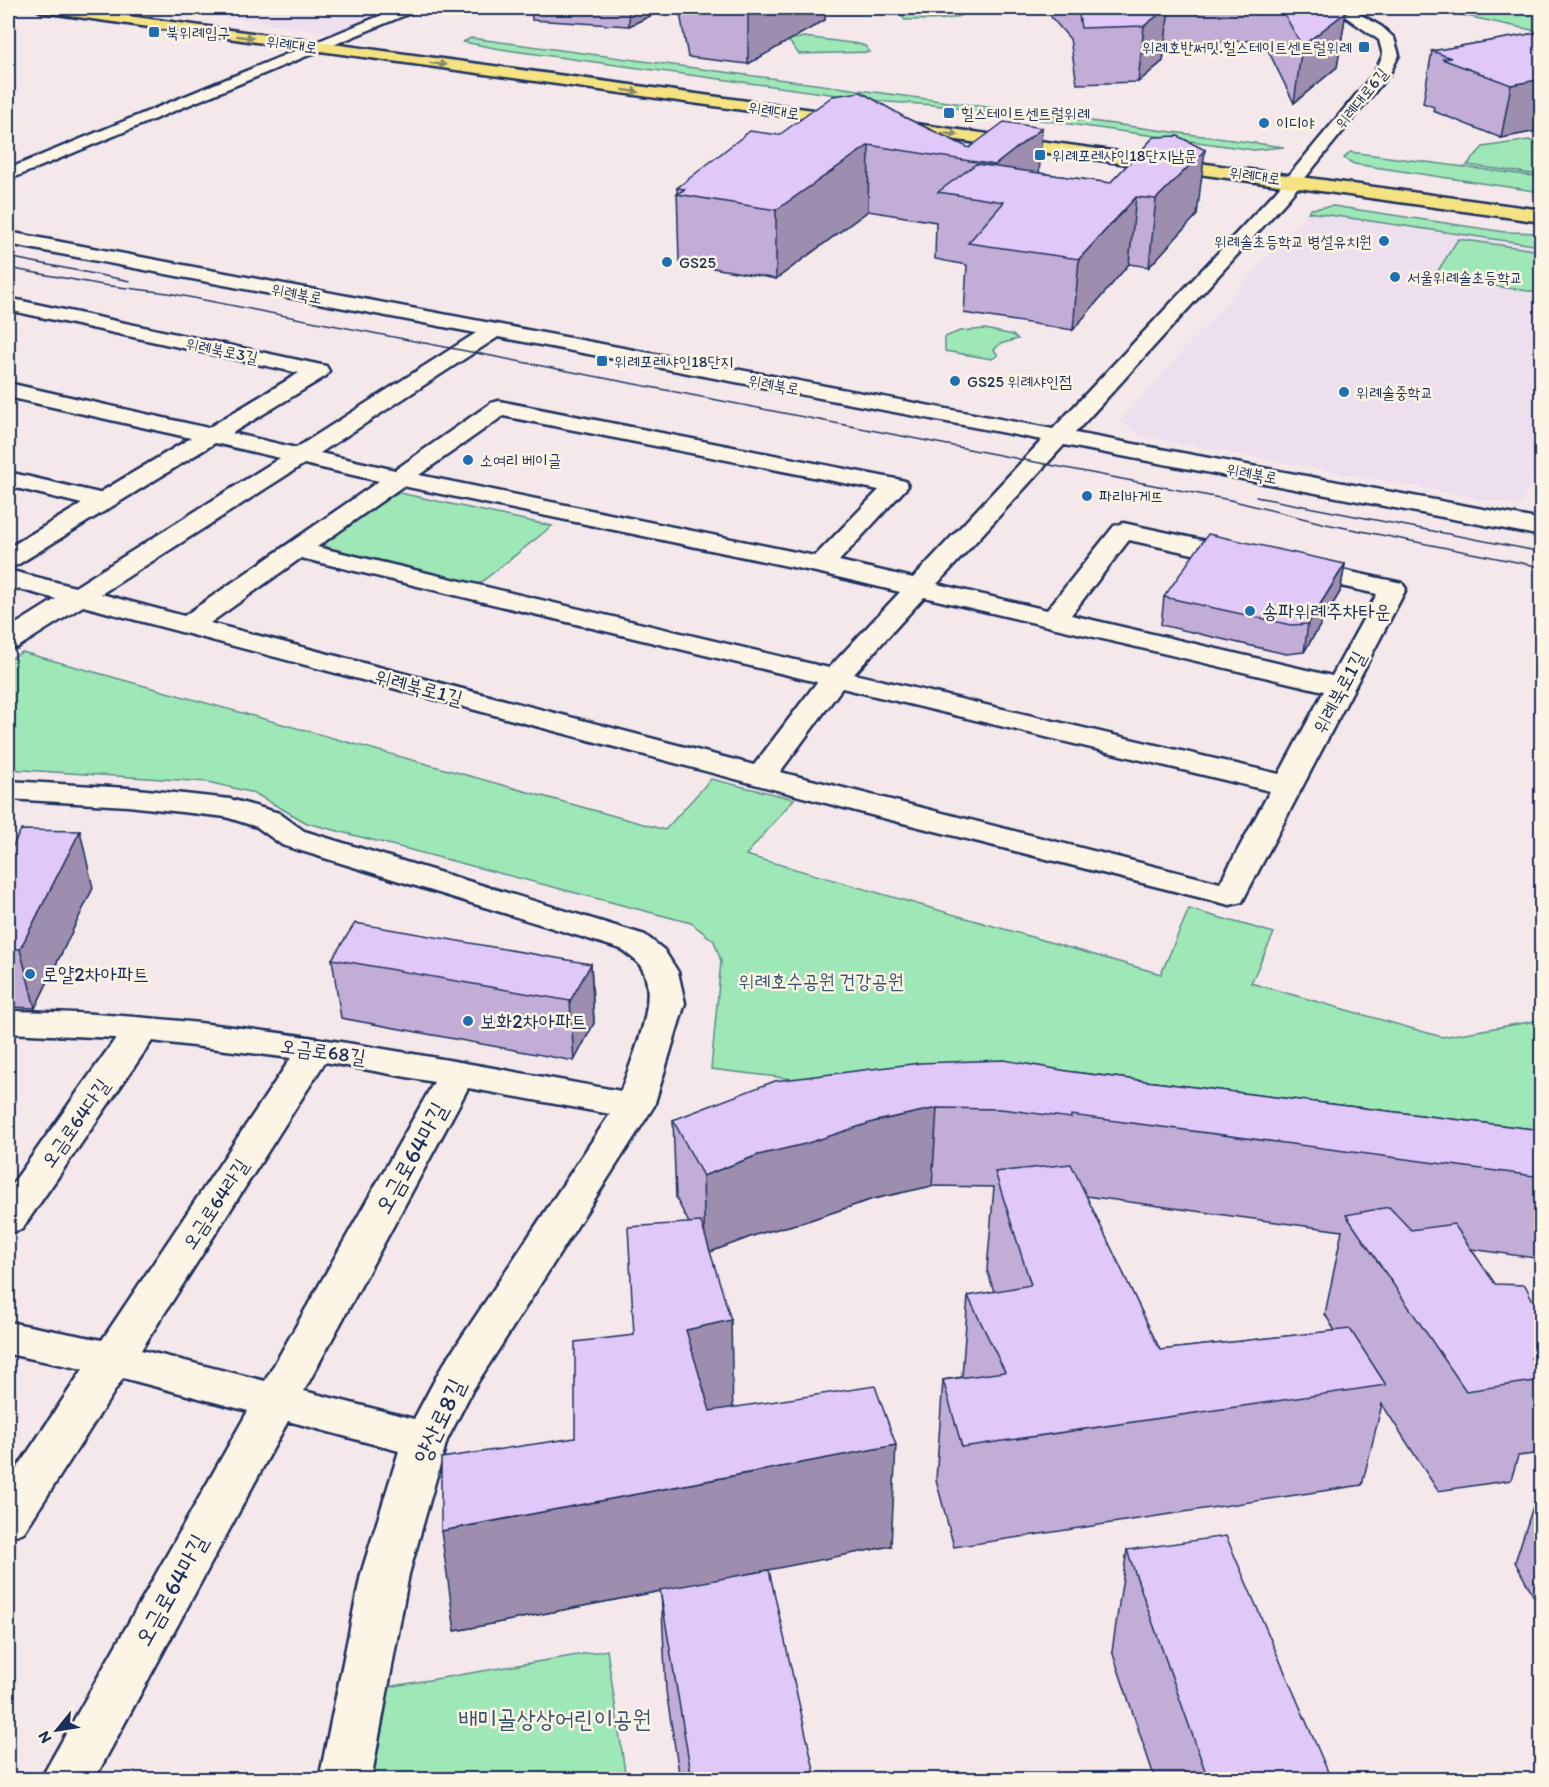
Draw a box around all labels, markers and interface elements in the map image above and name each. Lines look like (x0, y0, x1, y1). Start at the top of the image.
place label: 북위례입구 (166, 23, 230, 42)
marker: 북위례입구 (147, 25, 161, 39)
one-way arrow (236, 32, 255, 41)
street label: 위례대로 (265, 32, 319, 57)
place label: 위례호반써밋.힐스테이트센트럴위례 (1142, 38, 1352, 57)
marker: 위례호반써밋.힐스테이트센트럴위례 (1357, 40, 1371, 54)
one-way arrow (429, 59, 448, 69)
street label: 위례대로6길 (1331, 64, 1392, 133)
one-way arrow (622, 86, 641, 95)
street label: 위례대로 (747, 98, 801, 123)
place label: 힐스테이트센트럴위례 (961, 104, 1090, 123)
marker: 힐스테이트센트럴위례 (942, 106, 956, 120)
place label: 이디야 (1276, 114, 1315, 133)
marker: 이디야 (1257, 116, 1271, 130)
one-way arrow (940, 130, 959, 139)
place label: 위례포레샤인18단지남문 (1052, 146, 1197, 165)
marker: 위례포레샤인18단지남문 (1033, 148, 1047, 162)
street label: 위례대로 (1228, 163, 1282, 188)
place label: 위례솔초등학교 병설유치원 (1214, 232, 1372, 251)
marker: 위례솔초등학교 병설유치원 (1377, 234, 1391, 248)
place label: GS25 (679, 253, 716, 272)
marker: GS25 (660, 255, 674, 269)
place label: 서울위례솔초등학교 (1407, 268, 1523, 287)
marker: 서울위례솔초등학교 (1388, 270, 1402, 284)
street label: 위례북로 (270, 279, 324, 308)
street label: 위례북로3길 (184, 334, 260, 367)
place label: 위례포레샤인18단지 (614, 352, 733, 371)
marker: 위례포레샤인18단지 (595, 354, 609, 368)
street label: 위례북로 (747, 370, 801, 399)
place label: GS25 위례샤인점 (967, 372, 1072, 391)
marker: GS25 위례샤인점 (948, 374, 962, 388)
place label: 위례솔중학교 (1356, 383, 1433, 402)
marker: 위례솔중학교 (1337, 385, 1351, 399)
place label: 소여리 베이글 (480, 451, 561, 470)
marker: 소여리 베이글 (461, 453, 475, 467)
street label: 위례북로 (1225, 459, 1279, 488)
place label: 파리바게뜨 (1099, 487, 1163, 506)
marker: 파리바게뜨 (1080, 489, 1094, 503)
place label: 송파위례주차타운 (1262, 599, 1391, 623)
marker: 송파위례주차타운 (1243, 604, 1257, 618)
street label: 위례북로1길 (1307, 647, 1371, 737)
street label: 위례북로1길 (373, 664, 465, 710)
place label: 로얄2차아파트 (42, 962, 149, 986)
marker: 로얄2차아파트 (23, 967, 37, 981)
park label: 위례호수공원 건강공원 (738, 969, 904, 993)
place label: 보화2차아파트 (480, 1009, 587, 1033)
marker: 보화2차아파트 (461, 1014, 475, 1028)
street label: 오금로68길 (279, 1033, 367, 1069)
street label: 오금로64다길 (36, 1074, 114, 1172)
street label: 오금로64마길 (368, 1097, 453, 1219)
street label: 오금로64라길 (177, 1154, 253, 1254)
street label: 양산로8길 (406, 1374, 471, 1468)
street label: 오금로64마길 (128, 1529, 213, 1651)
north arrow (27, 1700, 87, 1760)
park label: 배미골상상어린이공원 (458, 1704, 652, 1733)
text: N (34, 1728, 55, 1747)

